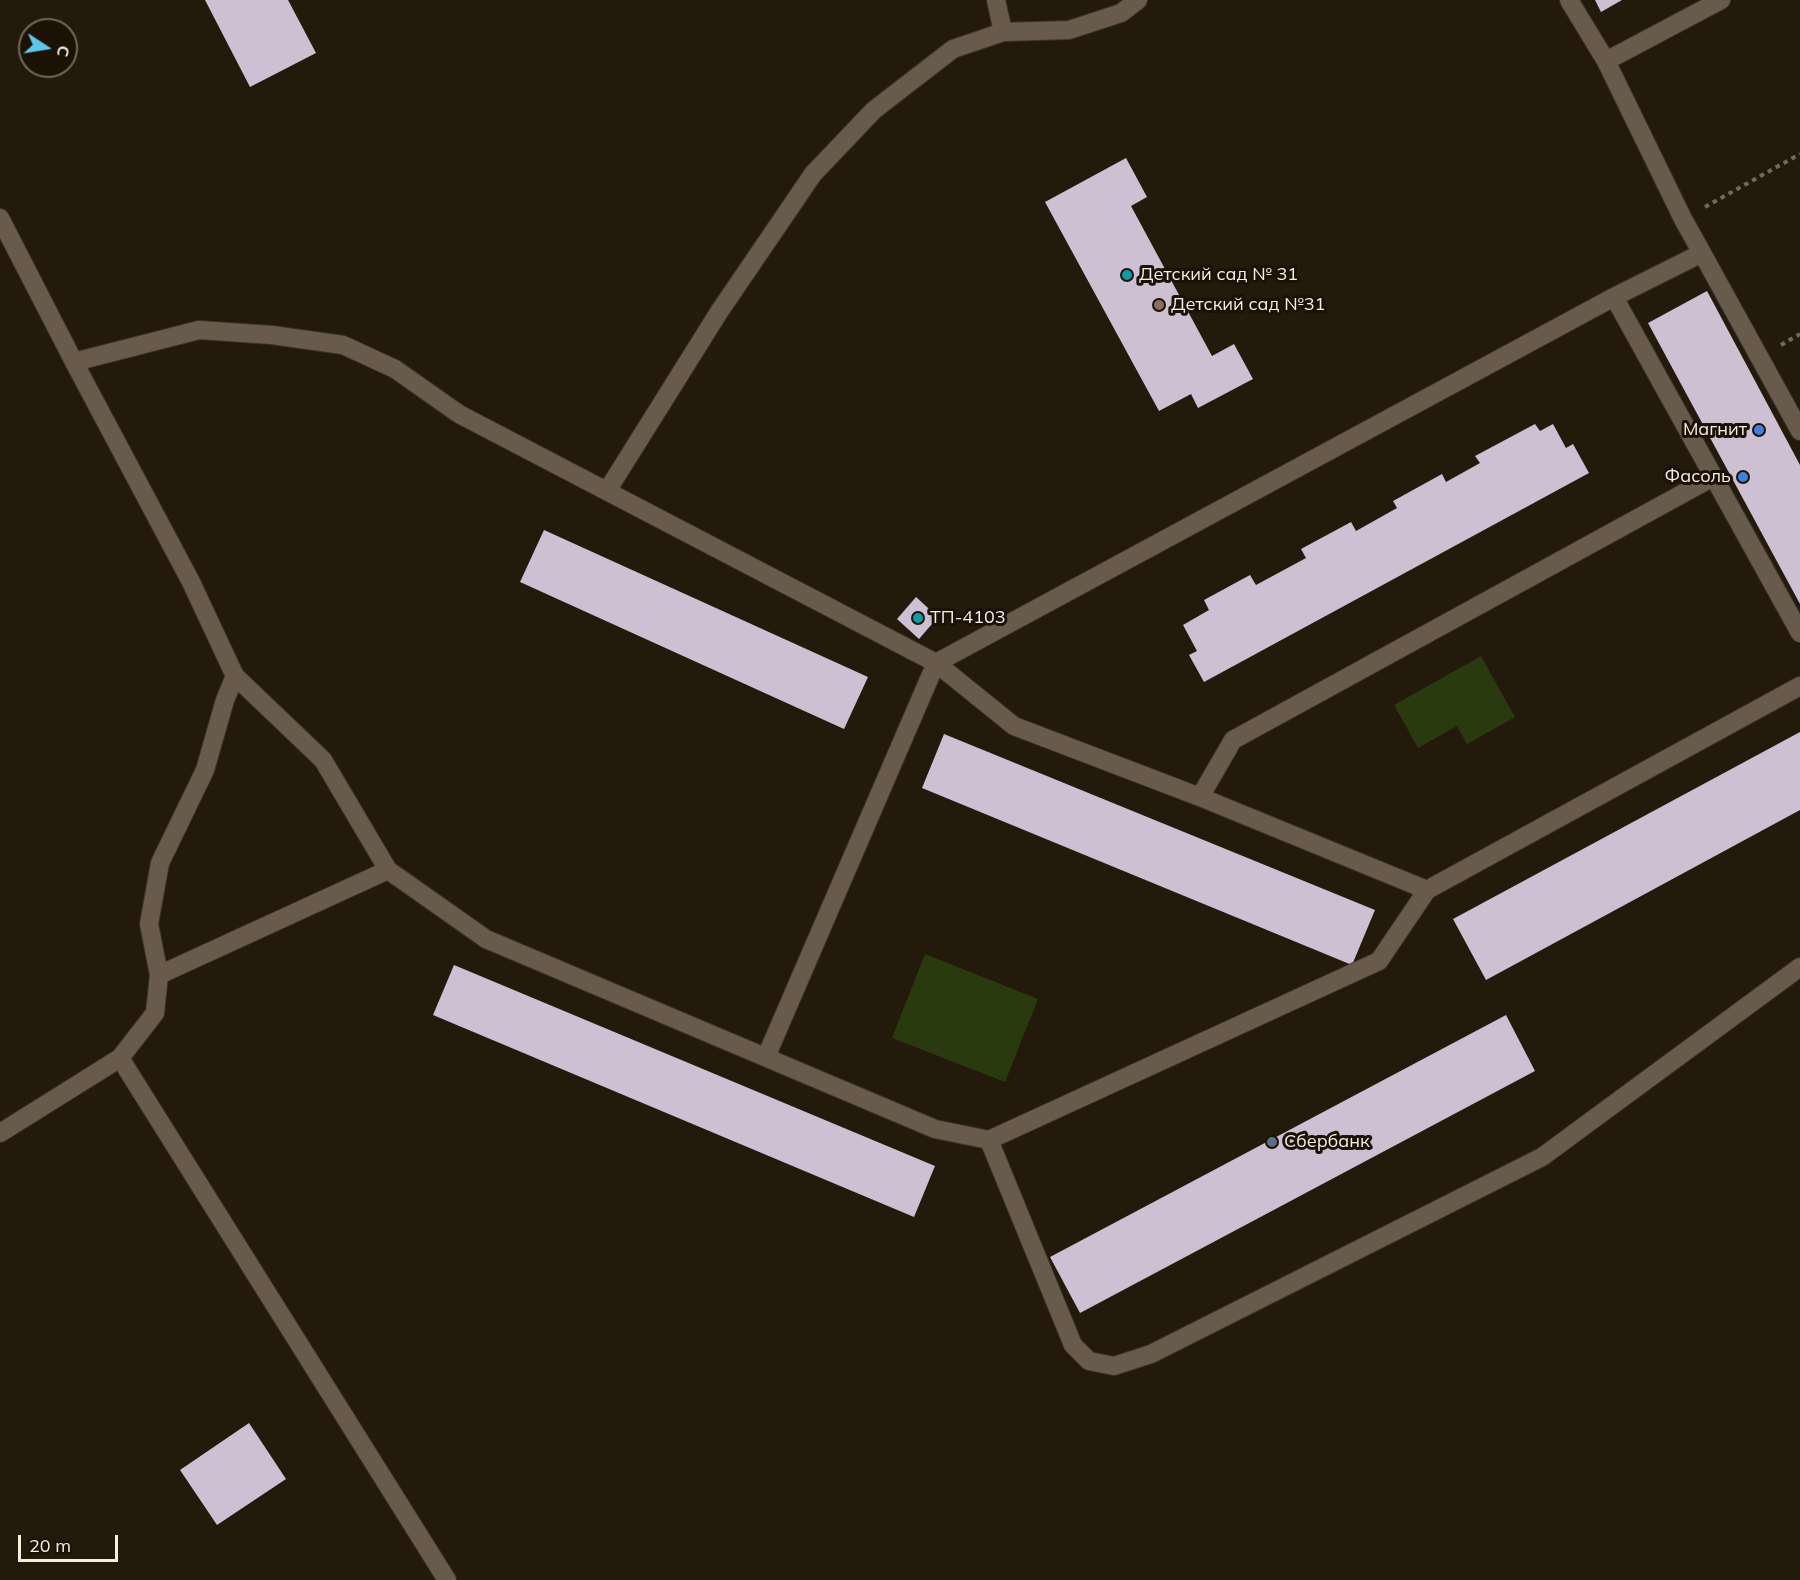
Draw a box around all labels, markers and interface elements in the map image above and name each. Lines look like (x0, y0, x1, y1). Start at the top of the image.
north arrow (18, 18, 78, 78)
text: С (53, 44, 75, 59)
place label: Детский сад № 31 (1139, 264, 1298, 286)
marker: Детский сад № 31 (1120, 268, 1134, 282)
place label: Детский сад №31 (1171, 294, 1325, 316)
marker: Детский сад №31 (1152, 298, 1166, 312)
place label: Магнит (1683, 419, 1747, 441)
marker: Магнит (1752, 423, 1766, 437)
place label: Фасоль (1665, 466, 1731, 488)
marker: Фасоль (1736, 470, 1750, 484)
place label: ТП-4103 (930, 607, 1006, 629)
marker: ТП-4103 (911, 611, 925, 625)
place label: Сбербанк (1284, 1131, 1370, 1153)
marker: Сбербанк (1265, 1135, 1279, 1149)
scale bar (21, 1523, 122, 1561)
text: 20 m (29, 1534, 71, 1557)

